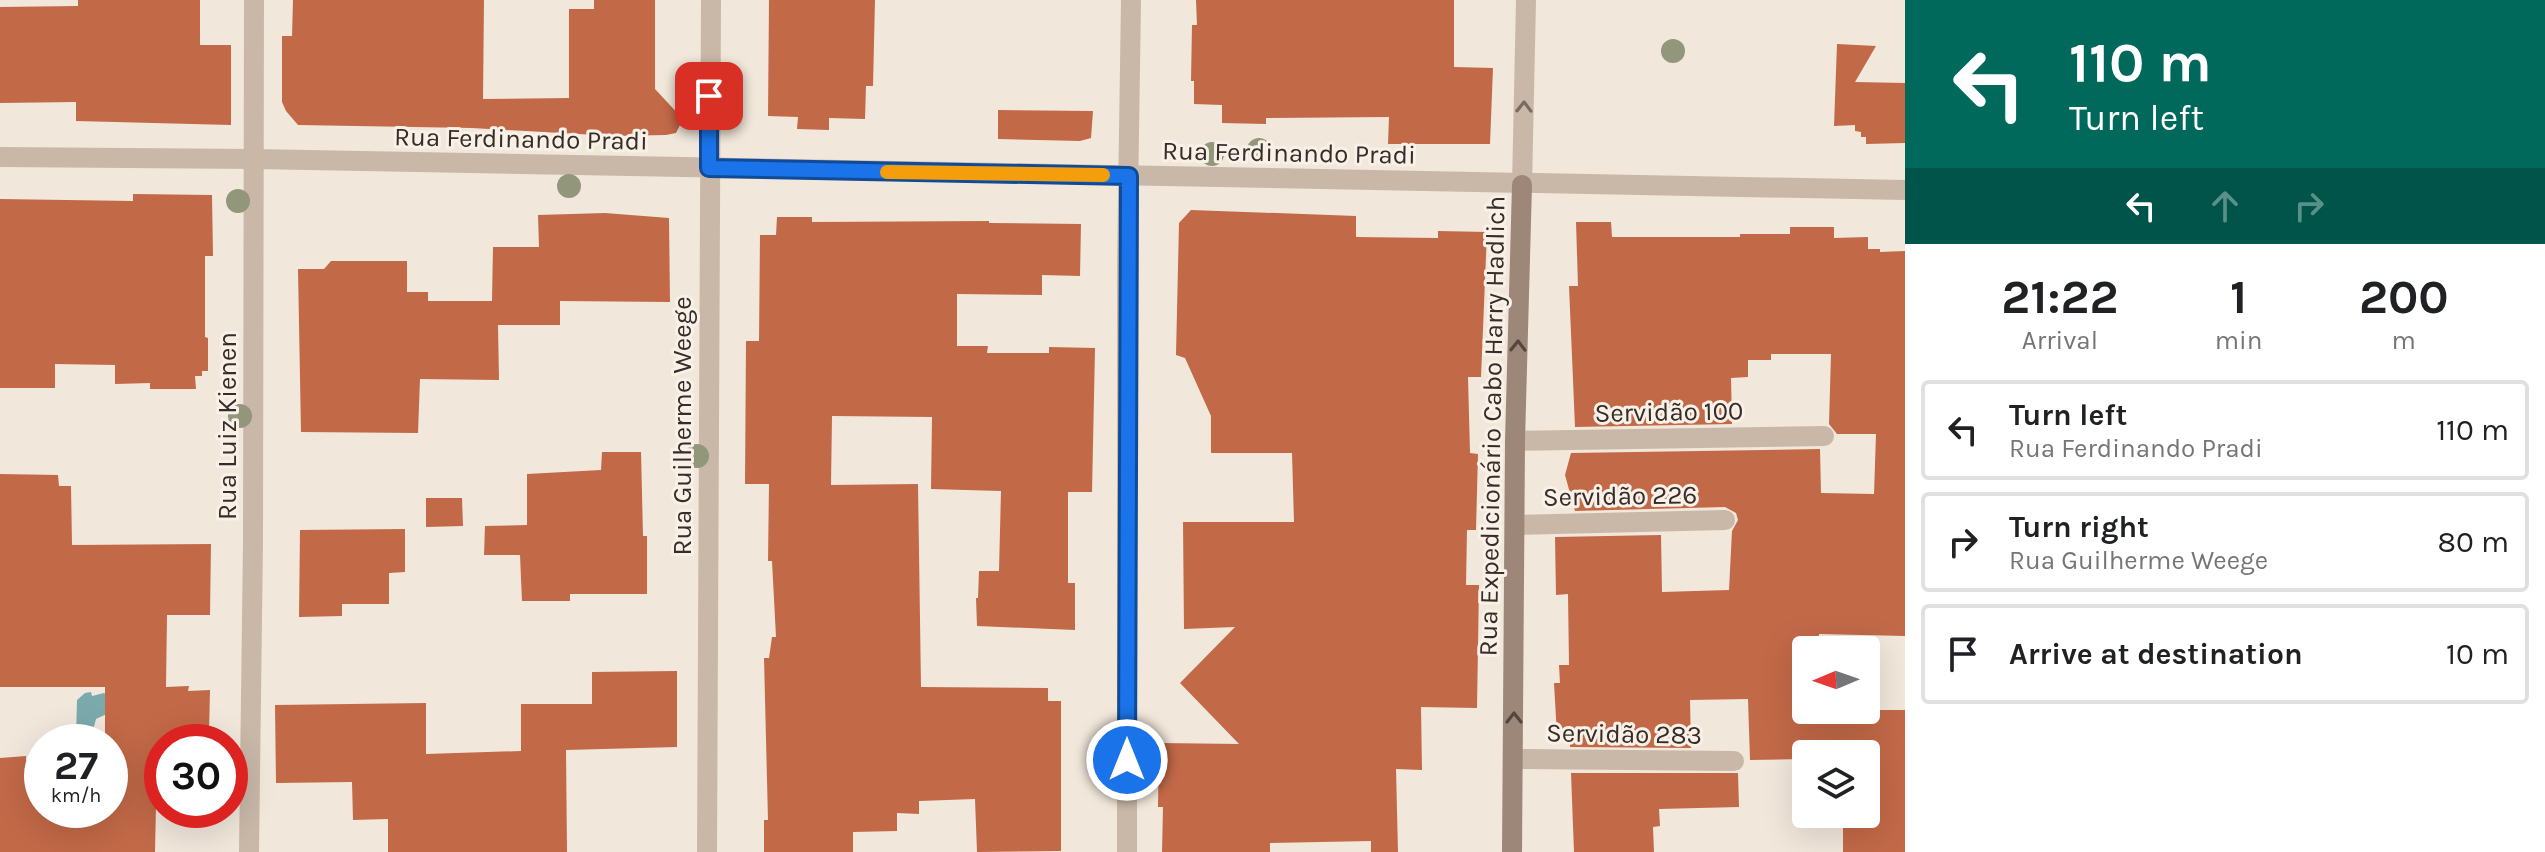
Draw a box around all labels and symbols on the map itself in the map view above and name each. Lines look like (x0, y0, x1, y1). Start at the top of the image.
pin (675, 62, 743, 130)
one-way arrow (1515, 100, 1533, 113)
street label: Rua Ferdinando Pradi (394, 121, 648, 157)
street label: Rua Ferdinando Pradi (1162, 135, 1416, 171)
street label: Rua Expedicionário Cabo Harry Hadlich (1472, 195, 1512, 657)
street label: Rua Guilherme Weege (667, 296, 698, 556)
street label: Rua Luiz Kienen (212, 332, 243, 520)
one-way arrow (1509, 339, 1526, 352)
street label: Servidão 100 (1594, 395, 1744, 429)
street label: Servidão 226 (1543, 479, 1697, 513)
north arrow (1792, 636, 1880, 724)
one-way arrow (1505, 711, 1523, 724)
street label: Servidão 283 (1546, 717, 1702, 751)
position arrow (1085, 718, 1169, 802)
speed limit sign: 30 (144, 724, 248, 828)

